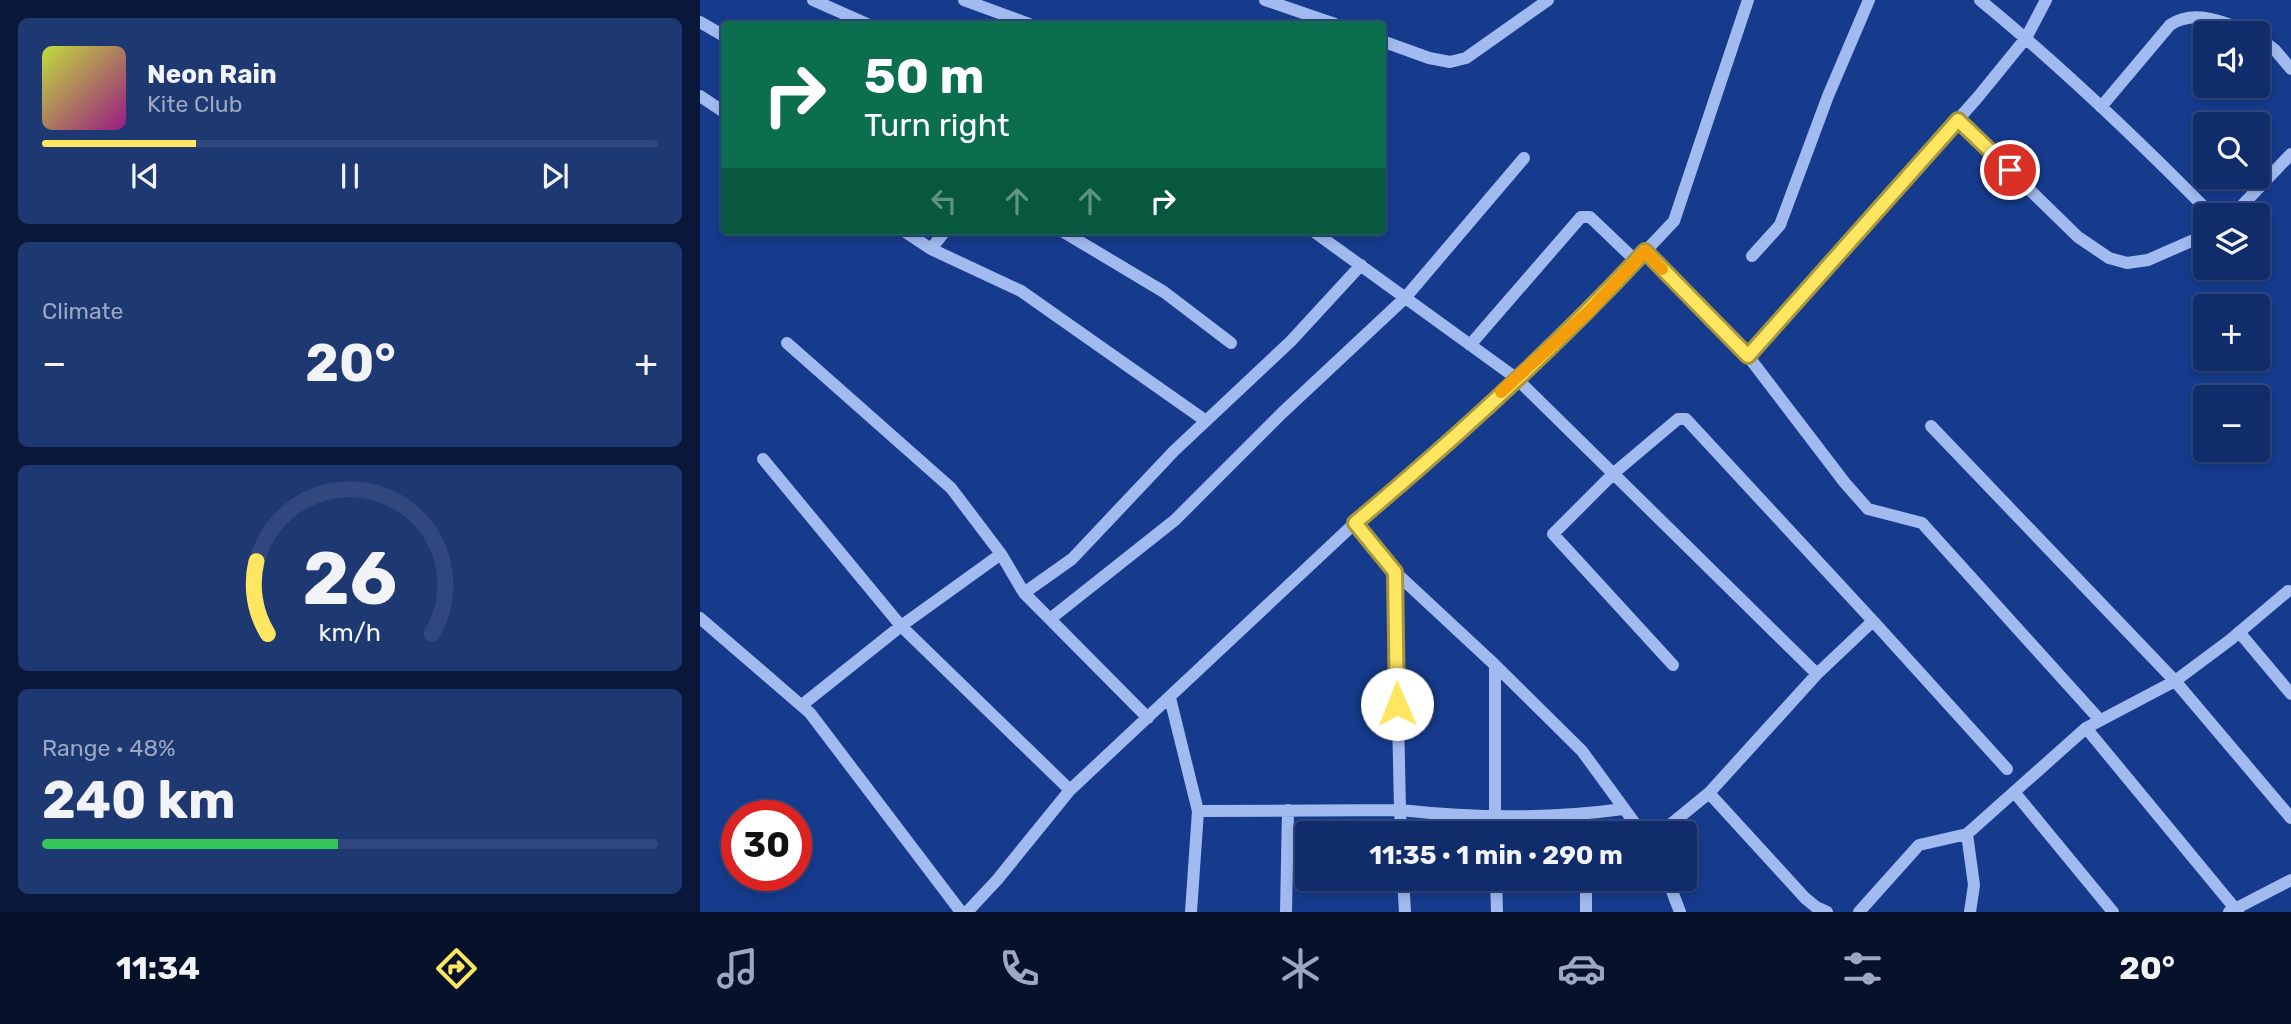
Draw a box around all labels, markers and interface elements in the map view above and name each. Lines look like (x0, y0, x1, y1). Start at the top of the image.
map controls (2193, 21, 2270, 462)
button: sound (2193, 21, 2270, 98)
text: 50 m (864, 47, 984, 105)
icon: right (749, 49, 840, 140)
text: Neon Rain (147, 59, 277, 90)
text: Kite Club (147, 90, 242, 118)
text: Turn right (864, 106, 1009, 144)
button: search (2193, 112, 2270, 189)
pin (1980, 140, 2040, 200)
icon: arrive (1991, 151, 2029, 189)
icon: previous (126, 157, 164, 195)
icon: pause (331, 157, 369, 195)
icon: next (536, 157, 574, 195)
icon: left (925, 182, 963, 220)
icon: ahead (998, 182, 1036, 220)
icon: ahead (1071, 182, 1109, 220)
icon: right (1144, 182, 1182, 220)
button: layers (2193, 203, 2270, 280)
button: + (2193, 294, 2270, 371)
text: Climate (42, 297, 123, 325)
text: 20° (305, 332, 396, 394)
text: − (42, 340, 67, 386)
text: + (634, 340, 658, 386)
button: − (2193, 385, 2270, 462)
text: 26 (303, 536, 397, 622)
text: km/h (319, 618, 381, 647)
position arrow (1360, 667, 1434, 741)
text: Range · 48% (42, 734, 176, 762)
text: 240 km (42, 769, 236, 831)
speed limit sign: 30 (721, 800, 812, 891)
text: 11:35 · 1 min · 290 m (1369, 840, 1623, 871)
icon: directions (432, 944, 481, 993)
icon: music (713, 944, 762, 993)
icon: phone (995, 944, 1044, 993)
icon: climate (1276, 944, 1325, 993)
icon: car (1557, 944, 1606, 993)
icon: filters (1838, 944, 1887, 993)
text: 11:34 (116, 949, 200, 987)
text: 20° (2119, 949, 2175, 987)

